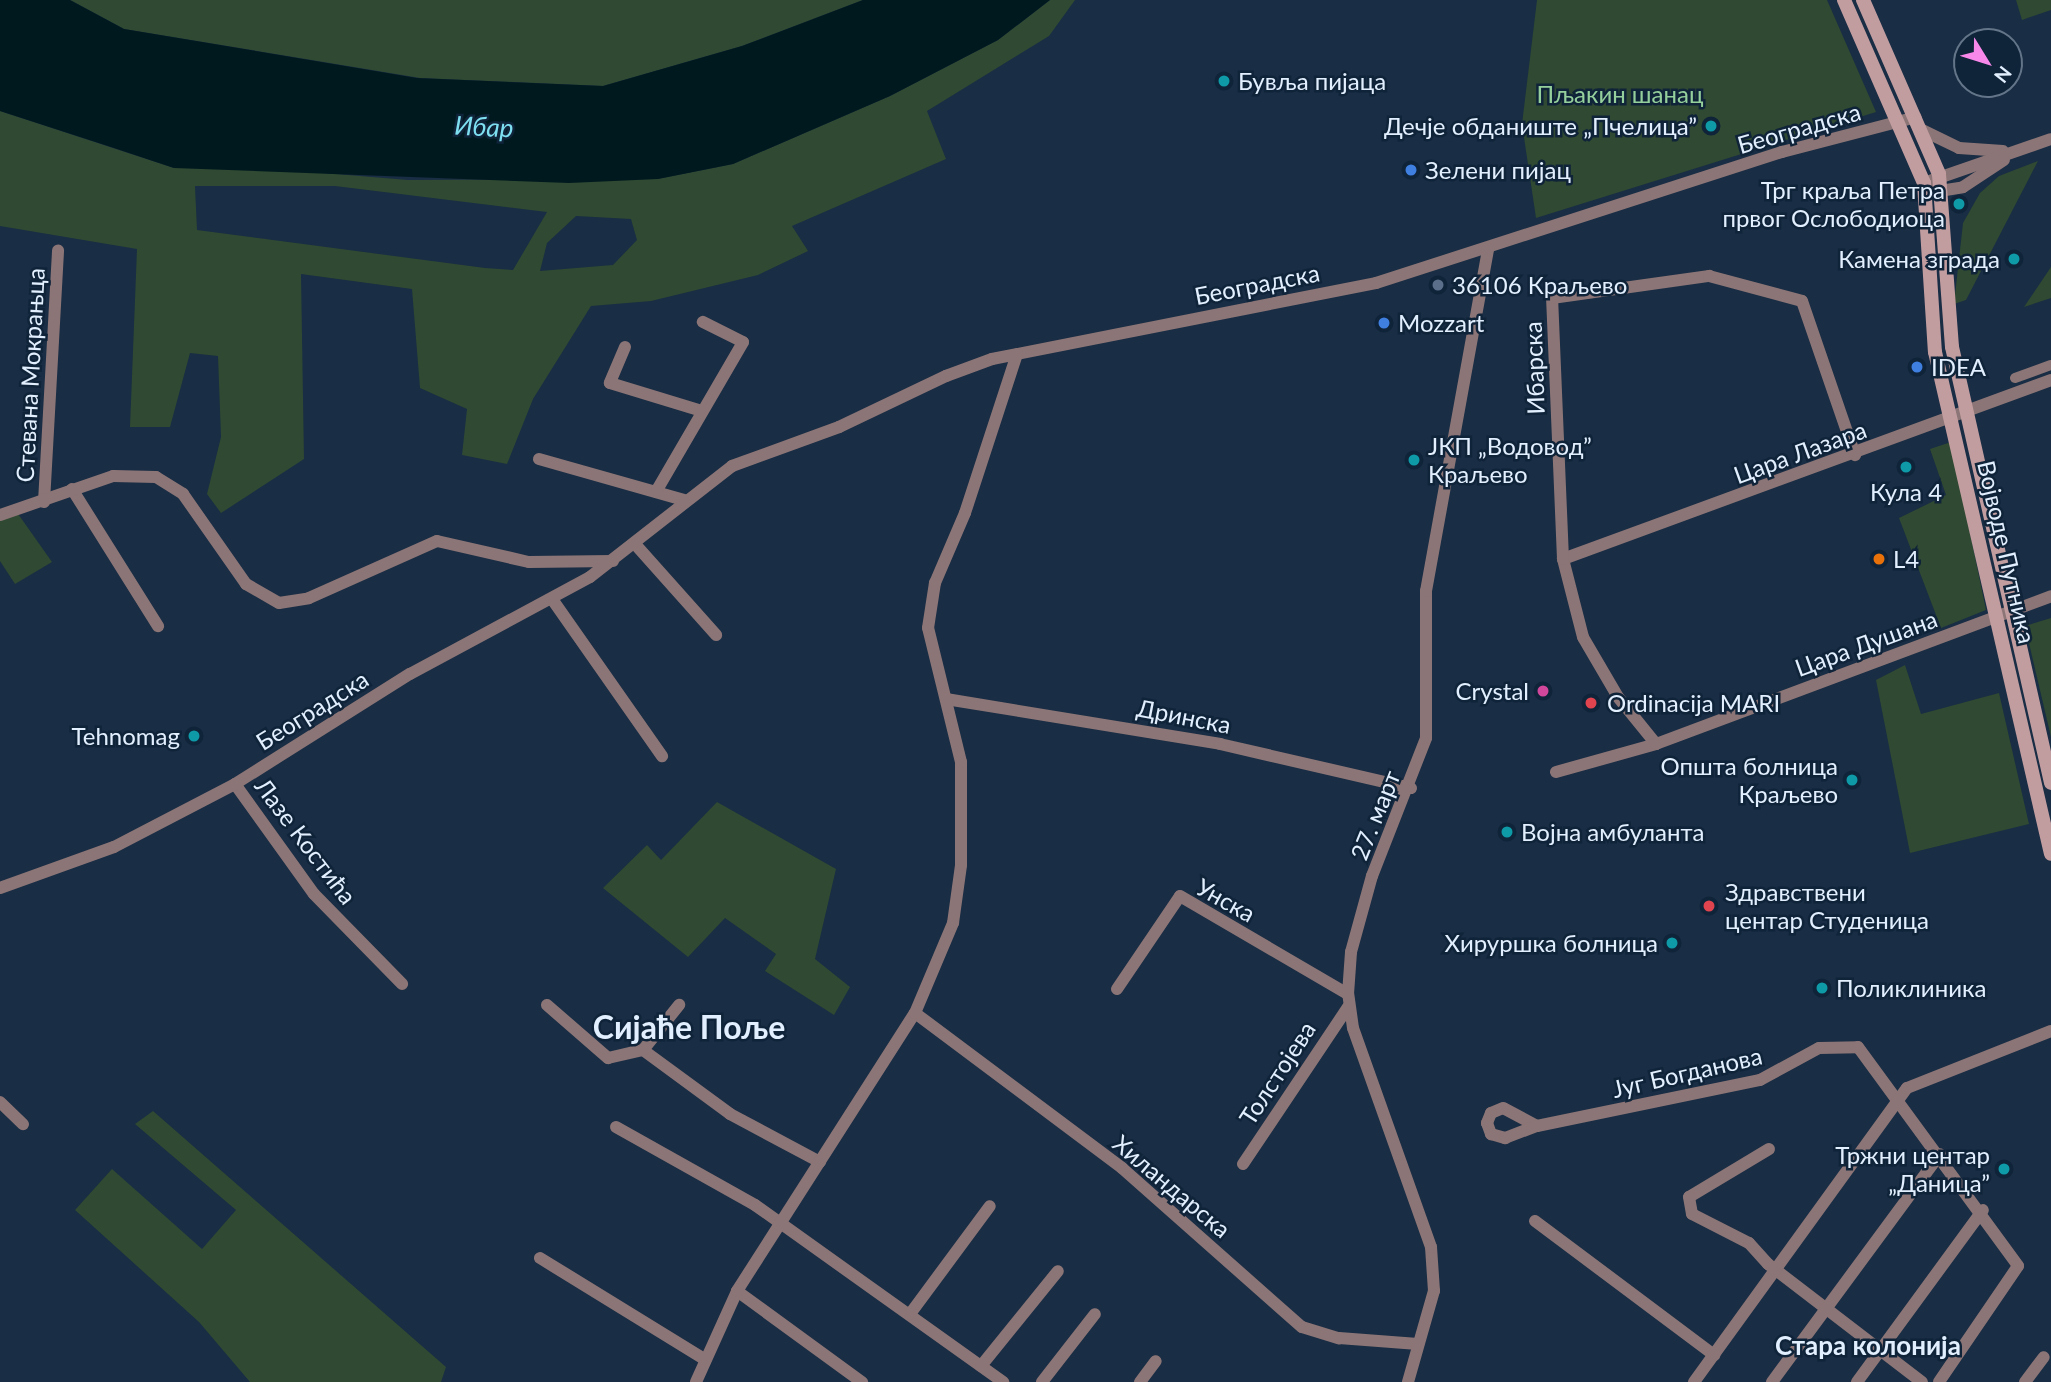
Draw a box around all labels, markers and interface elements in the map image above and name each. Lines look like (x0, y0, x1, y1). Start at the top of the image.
north arrow (1953, 28, 2023, 98)
text: N (1990, 62, 2017, 88)
place label: Бувља пијаца (1238, 67, 1386, 95)
marker: Бувља пијаца (1216, 73, 1232, 89)
park label: Пљакин шанац (1537, 80, 1703, 108)
street label: Београдска (1734, 97, 1864, 159)
water label: Ибар (454, 110, 514, 144)
place label: Дечје обданиште „Пчелица” (1384, 112, 1697, 140)
marker: Дечје обданиште „Пчелица” (1703, 118, 1719, 134)
place label: Зелени пијац (1425, 156, 1571, 184)
marker: Зелени пијац (1403, 162, 1419, 178)
place label: Трг краља Петра првог Ослободиоца (1722, 176, 1945, 232)
marker: Трг краља Петра првог Ослободиоца (1951, 196, 1967, 212)
place label: Камена зграда (1838, 245, 2000, 273)
marker: Камена зграда (2006, 251, 2022, 267)
street label: Београдска (1192, 258, 1322, 310)
street label: Стевана Мокрањца (10, 267, 50, 483)
place label: 36106 Краљево (1452, 271, 1627, 299)
marker: 36106 Краљево (1430, 277, 1446, 293)
place label: Mozzart (1398, 309, 1484, 337)
marker: Mozzart (1376, 315, 1392, 331)
street label: Ибарска (1518, 321, 1550, 415)
place label: IDEA (1931, 353, 1986, 381)
marker: IDEA (1909, 359, 1925, 375)
street label: Цара Лазара (1730, 415, 1870, 489)
place label: ЈКП „Водовод” Краљево (1428, 432, 1592, 488)
marker: ЈКП „Водовод” Краљево (1406, 452, 1422, 468)
street label: Војводе Путника (1972, 458, 2042, 646)
marker: Кула 4 (1898, 459, 1914, 475)
place label: Кула 4 (1870, 478, 1942, 506)
place label: L4 (1893, 545, 1919, 573)
marker: L4 (1871, 551, 1887, 567)
street label: Цара Душана (1791, 604, 1941, 682)
street label: Београдска (251, 664, 373, 756)
place label: Crystal (1456, 677, 1529, 705)
marker: Crystal (1535, 683, 1551, 699)
place label: Ordinacija MARI (1607, 689, 1780, 717)
street label: Дринска (1135, 693, 1233, 739)
marker: Ordinacija MARI (1581, 693, 1601, 713)
place label: Tehnomag (72, 722, 180, 750)
marker: Tehnomag (186, 728, 202, 744)
place label: Општа болница Краљево (1661, 752, 1838, 808)
street label: 27. март (1344, 766, 1406, 864)
street label: Лазе Костића (249, 772, 363, 910)
marker: Општа болница Краљево (1844, 772, 1860, 788)
place label: Војна амбуланта (1521, 818, 1704, 846)
marker: Војна амбуланта (1499, 824, 1515, 840)
street label: Унска (1192, 872, 1260, 928)
place label: Здравствени центар Студеница (1725, 878, 1929, 934)
marker: Здравствени центар Студеница (1699, 896, 1719, 916)
place label: Хируршка болница (1445, 929, 1658, 957)
marker: Хируршка болница (1664, 935, 1680, 951)
place label: Поликлиника (1836, 974, 1986, 1002)
marker: Поликлиника (1814, 980, 1830, 996)
district label: Сијаће Поље (593, 1008, 785, 1046)
street label: Толстојева (1233, 1016, 1321, 1130)
street label: Југ Богданова (1609, 1041, 1765, 1103)
street label: Хиландарска (1107, 1128, 1237, 1244)
place label: Тржни центар „Даница” (1835, 1141, 1990, 1197)
marker: Тржни центар „Даница” (1996, 1161, 2012, 1177)
district label: Стара колонија (1775, 1330, 1961, 1362)

